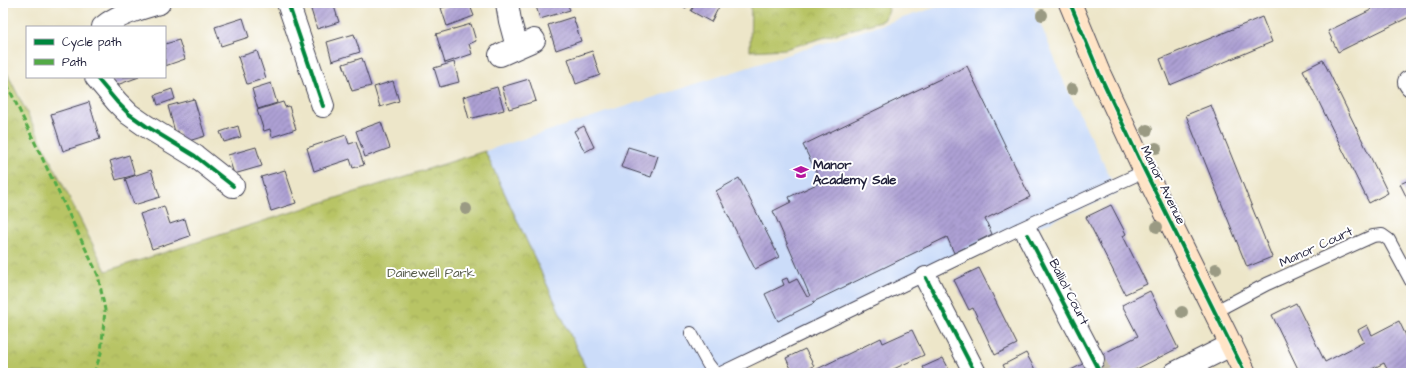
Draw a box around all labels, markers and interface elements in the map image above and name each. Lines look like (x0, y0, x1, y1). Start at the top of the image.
legend (26, 26, 166, 78)
text: Cycle path (62, 34, 121, 52)
text: Path (62, 54, 87, 71)
street label: Manor Avenue (1136, 142, 1190, 228)
place label: Manor Academy Sale (813, 156, 896, 190)
school or university icon: Manor Academy Sale (792, 163, 810, 181)
street label: Manor Court (1276, 222, 1356, 272)
street label: Balliol Court (1045, 256, 1094, 329)
park label: Dainewell Park (387, 264, 475, 282)

